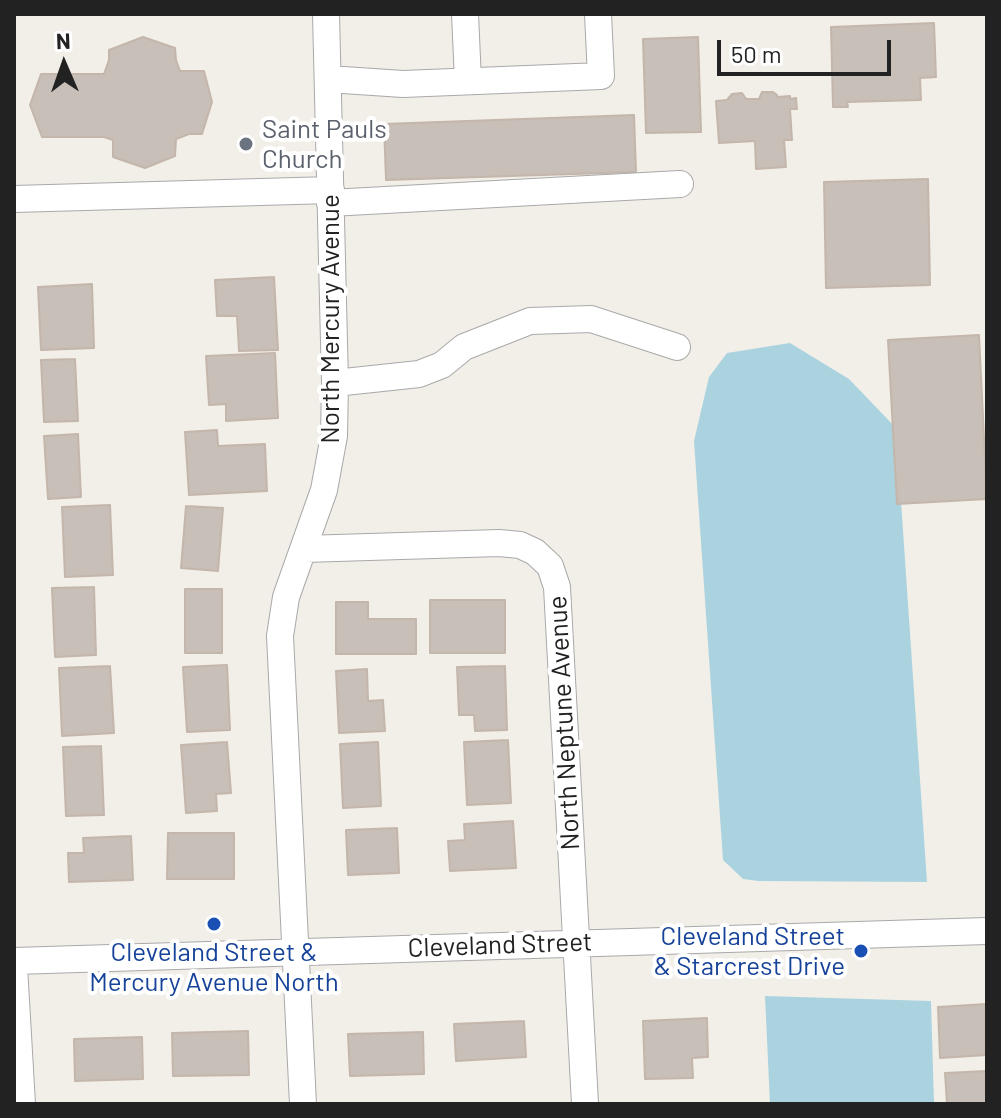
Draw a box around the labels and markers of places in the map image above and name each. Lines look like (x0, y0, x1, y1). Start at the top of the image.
place label: Saint Pauls Church (262, 113, 387, 174)
marker: Saint Pauls Church (237, 135, 255, 153)
marker: Cleveland Street & Mercury Avenue North (205, 915, 223, 933)
place label: Cleveland Street & Starcrest Drive (654, 920, 845, 982)
place label: Cleveland Street & Mercury Avenue North (89, 936, 339, 998)
marker: Cleveland Street & Starcrest Drive (852, 942, 870, 960)

